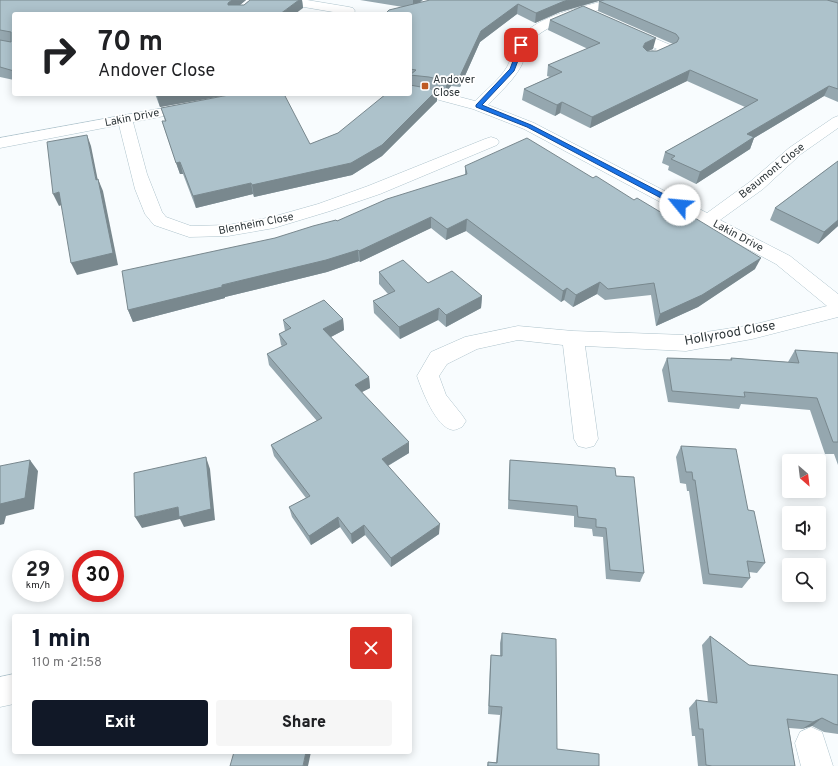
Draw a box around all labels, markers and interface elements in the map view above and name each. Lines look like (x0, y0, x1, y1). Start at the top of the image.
text: 70 m (98, 25, 163, 61)
icon: right (32, 28, 84, 80)
pin (504, 28, 538, 62)
icon: arrive (510, 34, 532, 56)
text: Andover Close (98, 60, 215, 83)
place label: Andover Close (433, 73, 476, 100)
marker: Andover Close (420, 81, 430, 91)
street label: Lakin Drive (103, 106, 161, 130)
street label: Beaumont Close (736, 140, 808, 202)
position arrow (659, 184, 701, 226)
street label: Blenheim Close (217, 210, 295, 238)
street label: Lakin Drive (710, 217, 766, 255)
street label: Hollyrood Close (683, 318, 777, 350)
north arrow (782, 454, 826, 498)
map controls (782, 454, 826, 602)
button: sound (782, 506, 826, 550)
speed limit sign: 30 (72, 550, 124, 602)
text: 29 (26, 558, 50, 584)
button: search (782, 558, 826, 602)
text: km/h (26, 579, 50, 592)
text: 1 min (32, 625, 91, 655)
button: close (350, 627, 392, 669)
text: 110 m · 21:58 (32, 655, 102, 671)
button: Exit (32, 700, 208, 746)
button: Share (216, 700, 392, 746)

